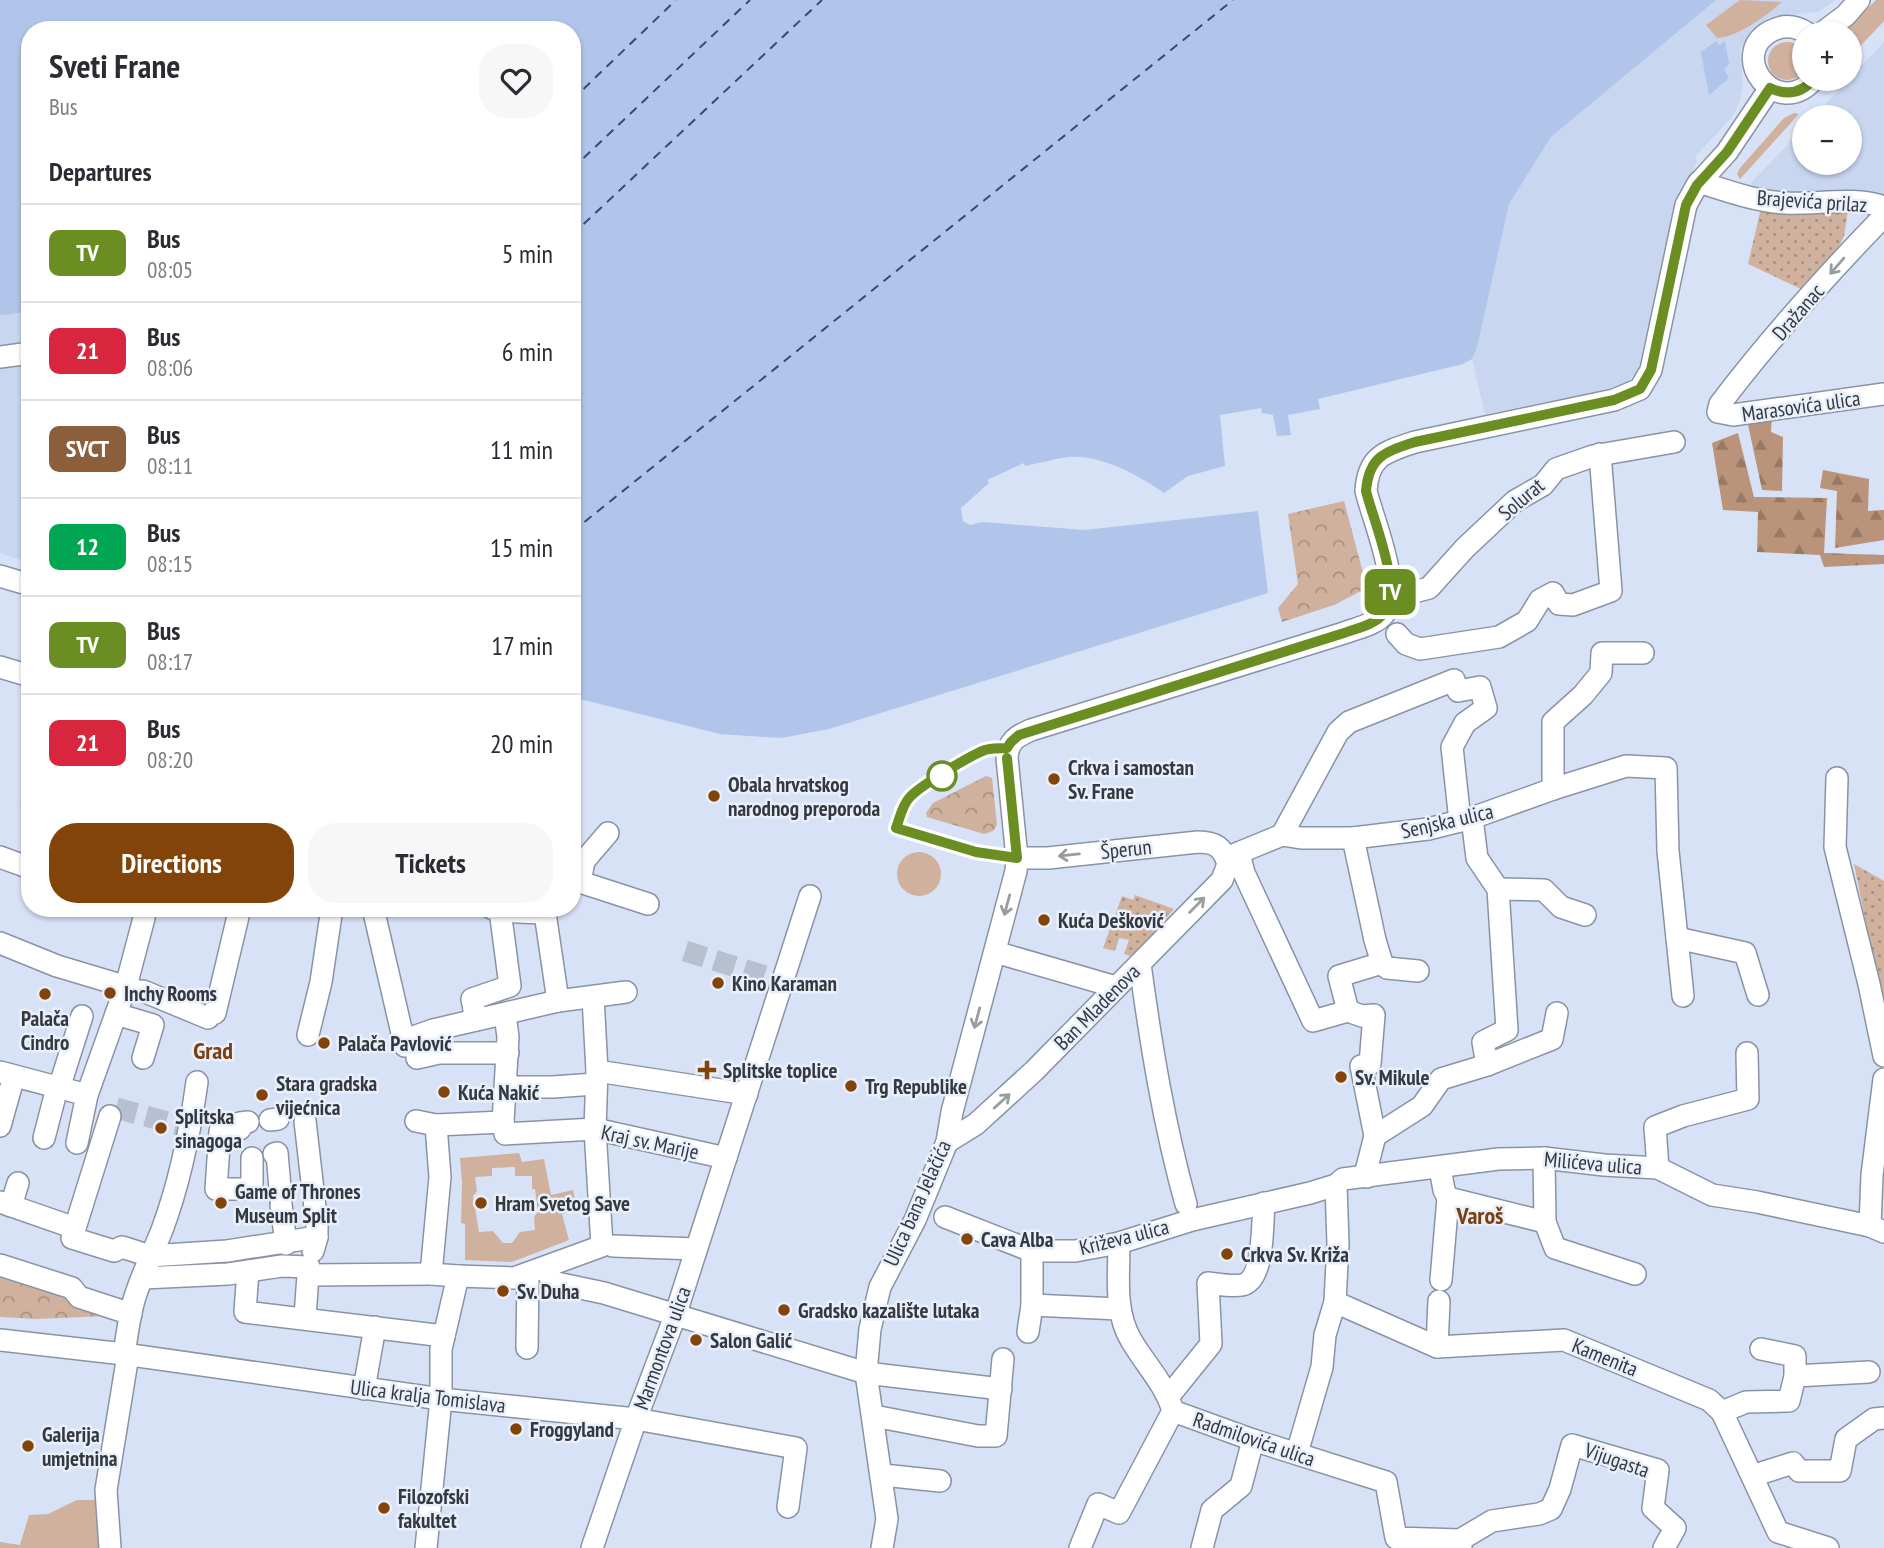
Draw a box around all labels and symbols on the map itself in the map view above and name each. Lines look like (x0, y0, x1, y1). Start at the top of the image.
street label: Brajevića prilaz (1756, 184, 1868, 218)
one-way arrow (1829, 256, 1845, 274)
street label: Dražanac (1766, 278, 1830, 346)
street label: Marasovića ulica (1740, 384, 1862, 428)
street label: Solurat (1492, 472, 1550, 526)
line badge: TV (1358, 569, 1422, 615)
place label: Crkva i samostan Sv. Frane (1068, 754, 1194, 805)
unlabelled marker (927, 761, 957, 791)
place label: Obala hrvatskog narodnog preporoda (728, 771, 880, 822)
marker: Crkva i samostan Sv. Frane (1046, 771, 1062, 787)
marker: Obala hrvatskog narodnog preporoda (706, 788, 722, 804)
street label: Senjska ulica (1398, 797, 1496, 845)
street label: Šperun (1099, 833, 1153, 865)
one-way arrow (1058, 849, 1081, 862)
one-way arrow (1000, 893, 1013, 916)
one-way arrow (1189, 897, 1206, 914)
place label: Kuća Dešković (1058, 907, 1165, 934)
marker: Kuća Dešković (1036, 912, 1052, 928)
street label: Ban Mladenova (1048, 958, 1146, 1056)
place label: Kino Karaman (732, 970, 837, 997)
marker: Kino Karaman (710, 975, 726, 991)
place label: Inchy Rooms (124, 980, 217, 1007)
marker: Inchy Rooms (102, 985, 118, 1001)
marker: Palača Cindro (37, 986, 53, 1002)
place label: Palača Cindro (21, 1005, 69, 1056)
one-way arrow (970, 1006, 983, 1029)
place label: Palača Pavlović (338, 1030, 452, 1057)
district label: Grad (193, 1035, 233, 1066)
marker: Palača Pavlović (316, 1035, 332, 1051)
place label: Splitske toplice (723, 1057, 837, 1084)
marker: Splitske toplice (697, 1060, 717, 1080)
place label: Sv. Mikule (1355, 1064, 1430, 1091)
marker: Sv. Mikule (1333, 1069, 1349, 1085)
place label: Stara gradska vijećnica (275, 1070, 378, 1121)
place label: Trg Republike (865, 1073, 967, 1100)
marker: Trg Republike (843, 1078, 859, 1094)
place label: Kuća Nakić (458, 1079, 540, 1106)
marker: Kuća Nakić (436, 1084, 452, 1100)
marker: Stara gradska vijećnica (254, 1087, 270, 1103)
one-way arrow (993, 1092, 1010, 1109)
place label: Splitska sinagoga (175, 1103, 242, 1154)
street label: Kraj sv. Marije (599, 1118, 701, 1166)
marker: Splitska sinagoga (153, 1120, 169, 1136)
street label: Ulica bana Jelačića (877, 1136, 957, 1270)
street label: Milićeva ulica (1543, 1145, 1643, 1181)
place label: Game of Thrones Museum Split (235, 1178, 361, 1229)
place label: Hram Svetog Save (495, 1190, 630, 1217)
marker: Game of Thrones Museum Split (213, 1195, 229, 1211)
marker: Hram Svetog Save (473, 1195, 489, 1211)
district label: Varoš (1456, 1200, 1503, 1231)
street label: Križeva ulica (1076, 1213, 1172, 1261)
place label: Cava Alba (981, 1226, 1054, 1253)
marker: Cava Alba (959, 1231, 975, 1247)
place label: Crkva Sv. Križa (1241, 1241, 1349, 1268)
marker: Crkva Sv. Križa (1219, 1246, 1235, 1262)
place label: Sv. Duha (517, 1278, 580, 1305)
marker: Sv. Duha (495, 1283, 511, 1299)
street label: Marmontova ulica (627, 1283, 697, 1413)
place label: Gradsko kazalište lutaka (798, 1297, 980, 1324)
marker: Gradsko kazalište lutaka (776, 1302, 792, 1318)
place label: Salon Galić (710, 1327, 793, 1354)
marker: Salon Galić (688, 1332, 704, 1348)
street label: Kamenita (1568, 1332, 1642, 1382)
street label: Ulica kralja Tomislava (349, 1373, 507, 1419)
street label: Radmilovića ulica (1190, 1406, 1318, 1472)
place label: Froggyland (530, 1416, 614, 1443)
place label: Galerija umjetnina (42, 1421, 118, 1472)
marker: Froggyland (508, 1421, 524, 1437)
street label: Vijugasta (1580, 1436, 1653, 1484)
marker: Galerija umjetnina (20, 1438, 36, 1454)
place label: Filozofski fakultet (398, 1483, 469, 1534)
marker: Filozofski fakultet (376, 1500, 392, 1516)

